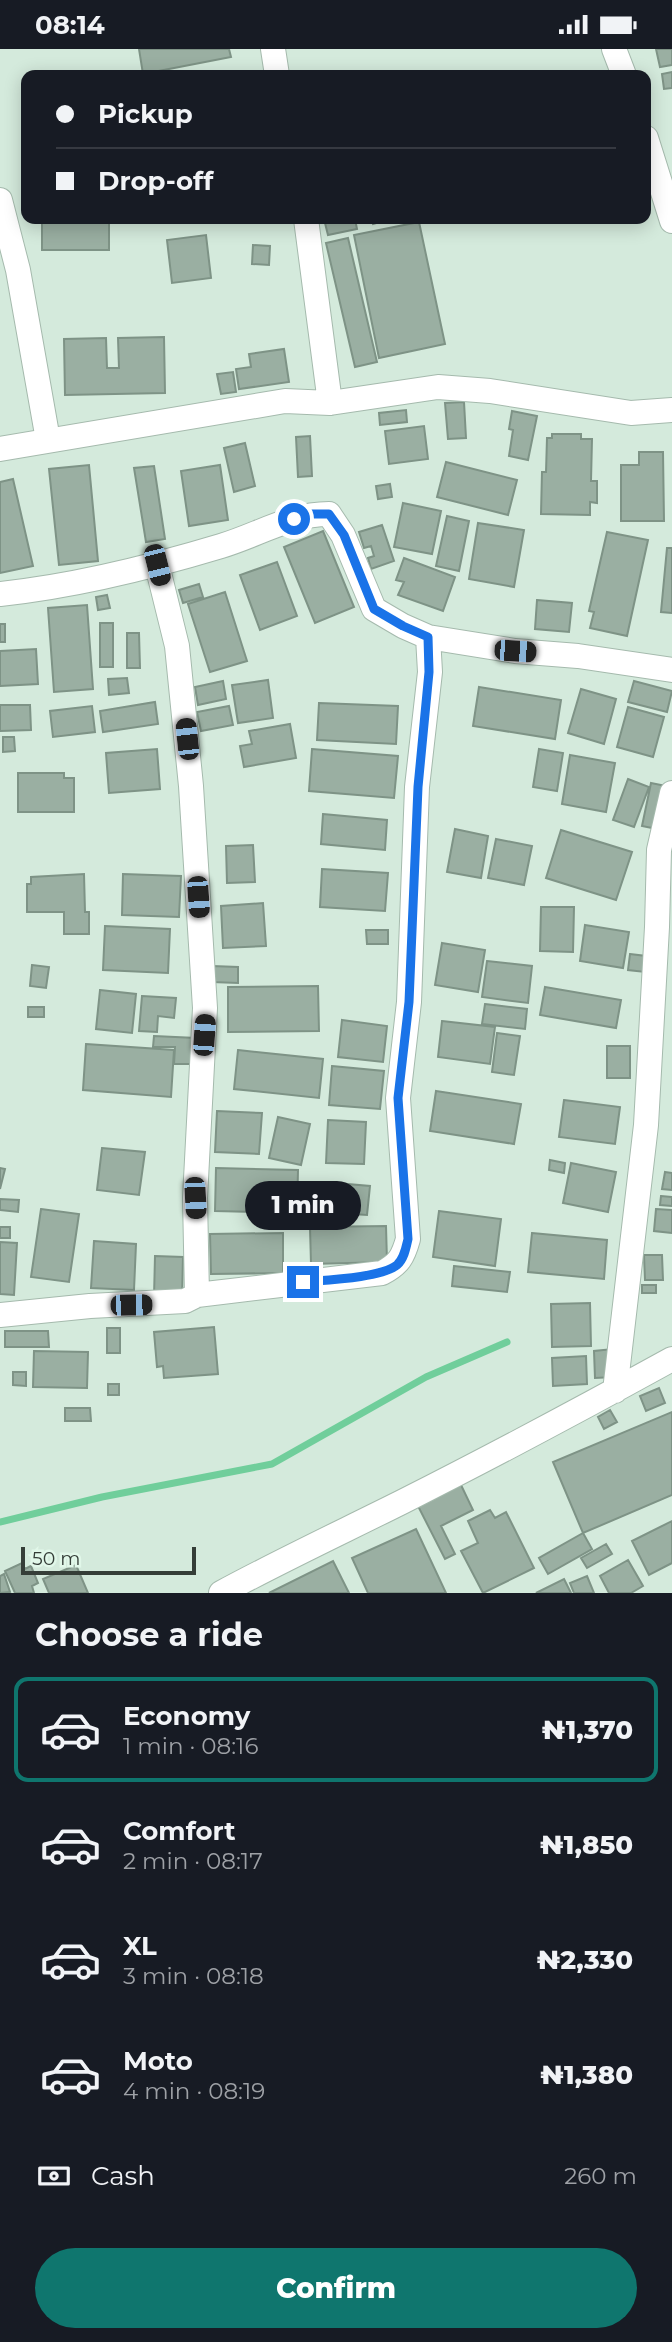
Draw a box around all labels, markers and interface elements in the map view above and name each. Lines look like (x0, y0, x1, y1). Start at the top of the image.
text: 08:14 (35, 9, 105, 41)
text: Pickup (98, 98, 193, 130)
text: Drop-off (98, 165, 213, 197)
route start (278, 503, 310, 535)
car (142, 542, 173, 588)
car (494, 639, 537, 663)
car (175, 717, 200, 761)
car (187, 875, 210, 919)
car (193, 1013, 216, 1057)
car (184, 1176, 207, 1220)
callout: 1 min (245, 1181, 361, 1229)
text: 1 min (271, 1191, 335, 1219)
route end (287, 1266, 319, 1298)
car (110, 1294, 153, 1316)
scale bar (21, 1544, 196, 1576)
text: 50 m (32, 1547, 80, 1570)
text: Choose a ride (35, 1615, 263, 1654)
icon: car (39, 1698, 102, 1761)
text: Economy (123, 1700, 250, 1732)
text: ₦1,370 (542, 1714, 633, 1746)
text: 1 min · 08:16 (123, 1732, 258, 1760)
icon: car (39, 1813, 102, 1876)
text: Comfort (123, 1815, 235, 1847)
text: ₦1,850 (540, 1829, 633, 1861)
text: 2 min · 08:17 (123, 1847, 263, 1875)
icon: car (39, 1928, 102, 1991)
text: XL (123, 1930, 157, 1962)
text: ₦2,330 (537, 1944, 633, 1976)
text: 3 min · 08:18 (123, 1962, 264, 1990)
icon: car (39, 2043, 102, 2106)
text: Moto (123, 2045, 193, 2077)
text: ₦1,380 (540, 2059, 633, 2091)
text: 4 min · 08:19 (123, 2077, 265, 2105)
icon: cash (35, 2157, 73, 2195)
text: Cash (91, 2160, 155, 2192)
text: 260 m (564, 2162, 637, 2190)
button: Confirm (35, 2248, 637, 2328)

